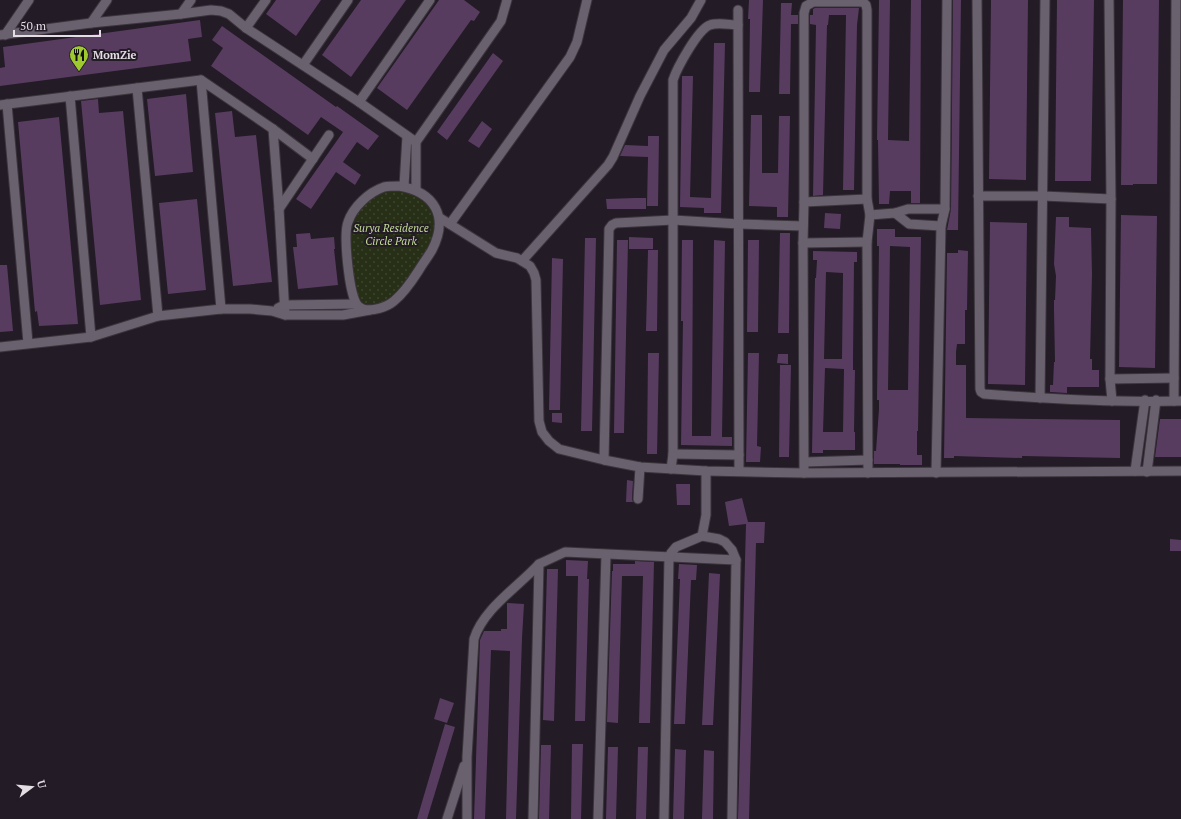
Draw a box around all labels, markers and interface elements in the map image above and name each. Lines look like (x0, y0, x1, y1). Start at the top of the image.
scale bar (14, 12, 100, 38)
text: 50 m (20, 18, 47, 33)
restaurant icon: MomZie (68, 44, 90, 72)
place label: MomZie (93, 48, 137, 62)
park label: Surya Residence Circle Park (353, 221, 429, 248)
north arrow (12, 767, 52, 807)
text: U (34, 779, 49, 790)

